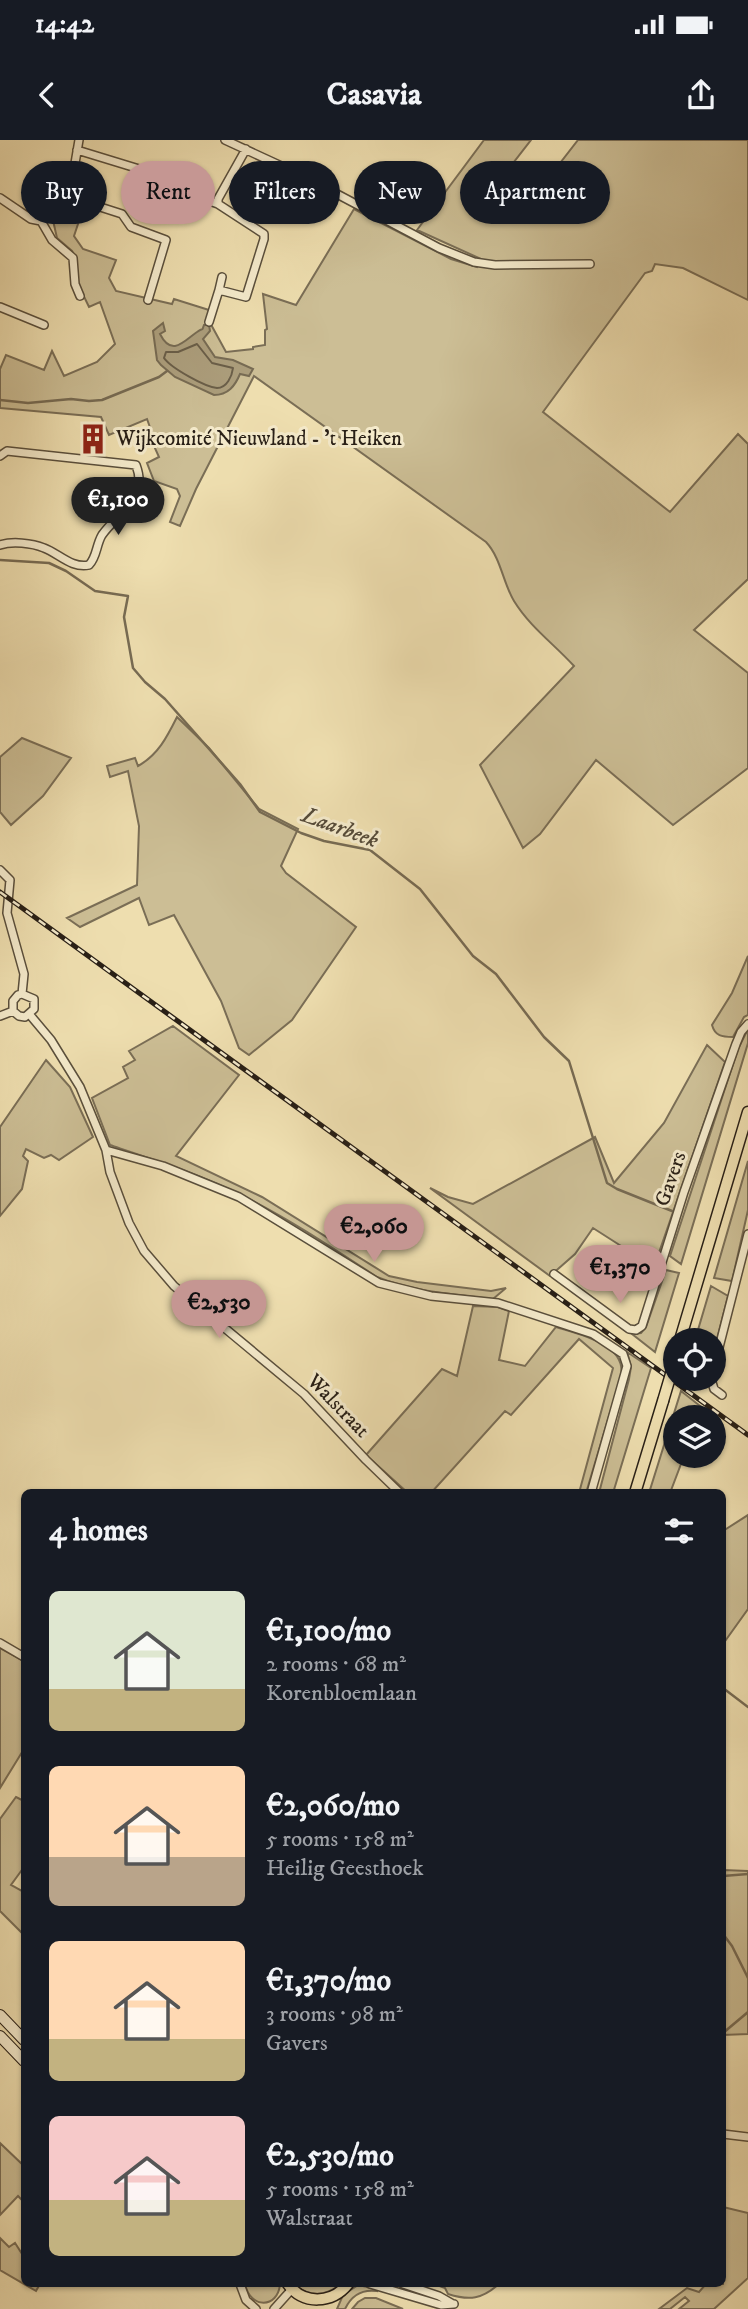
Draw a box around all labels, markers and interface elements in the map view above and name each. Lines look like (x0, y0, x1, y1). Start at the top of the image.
text: 14:42 (35, 8, 94, 41)
text: Casavia (327, 75, 421, 115)
icon: back (28, 76, 66, 114)
icon: share (682, 76, 720, 114)
chip: Buy (21, 161, 107, 224)
chip: Rent (121, 161, 215, 224)
chip: Filters (229, 161, 340, 224)
chip: New (354, 161, 446, 224)
chip: Apartment (460, 161, 610, 224)
building icon: Wijkcomité Nieuwland - 't Heiken (76, 422, 110, 456)
place label: Wijkcomité Nieuwland - 't Heiken (115, 426, 402, 452)
pin: €1,100 (61, 478, 175, 537)
text: €1,100 (87, 485, 149, 514)
water label: Laarbeek (296, 800, 383, 855)
street label: Gavers (650, 1148, 692, 1210)
pin: €2,060 (317, 1204, 431, 1264)
text: €2,060 (340, 1212, 408, 1241)
pin: €1,370 (563, 1246, 677, 1305)
text: €1,370 (589, 1253, 651, 1282)
pin: €2,530 (162, 1280, 276, 1340)
text: €2,530 (187, 1288, 251, 1317)
map controls (663, 1328, 726, 1468)
button: locate (663, 1328, 726, 1391)
street label: Walstraat (300, 1368, 375, 1444)
button: layers (663, 1405, 726, 1468)
icon: filters (660, 1512, 698, 1550)
text: 4 homes (49, 1513, 148, 1550)
text: €1,100/mo (266, 1613, 391, 1650)
icon: home (105, 1619, 189, 1703)
text: 2 rooms · 68 m² (266, 1650, 406, 1679)
text: Korenbloemlaan (266, 1679, 417, 1708)
text: €2,060/mo (266, 1788, 400, 1825)
icon: home (105, 1794, 189, 1878)
text: 5 rooms · 158 m² (266, 1825, 414, 1854)
text: Heilig Geesthoek (266, 1854, 424, 1883)
text: €1,370/mo (266, 1963, 391, 2000)
icon: home (105, 1969, 189, 2053)
text: 3 rooms · 98 m² (266, 2000, 403, 2029)
text: Gavers (266, 2029, 328, 2058)
text: €2,530/mo (266, 2138, 394, 2175)
icon: home (105, 2144, 189, 2228)
text: 5 rooms · 158 m² (266, 2175, 414, 2204)
text: Walstraat (266, 2204, 353, 2233)

